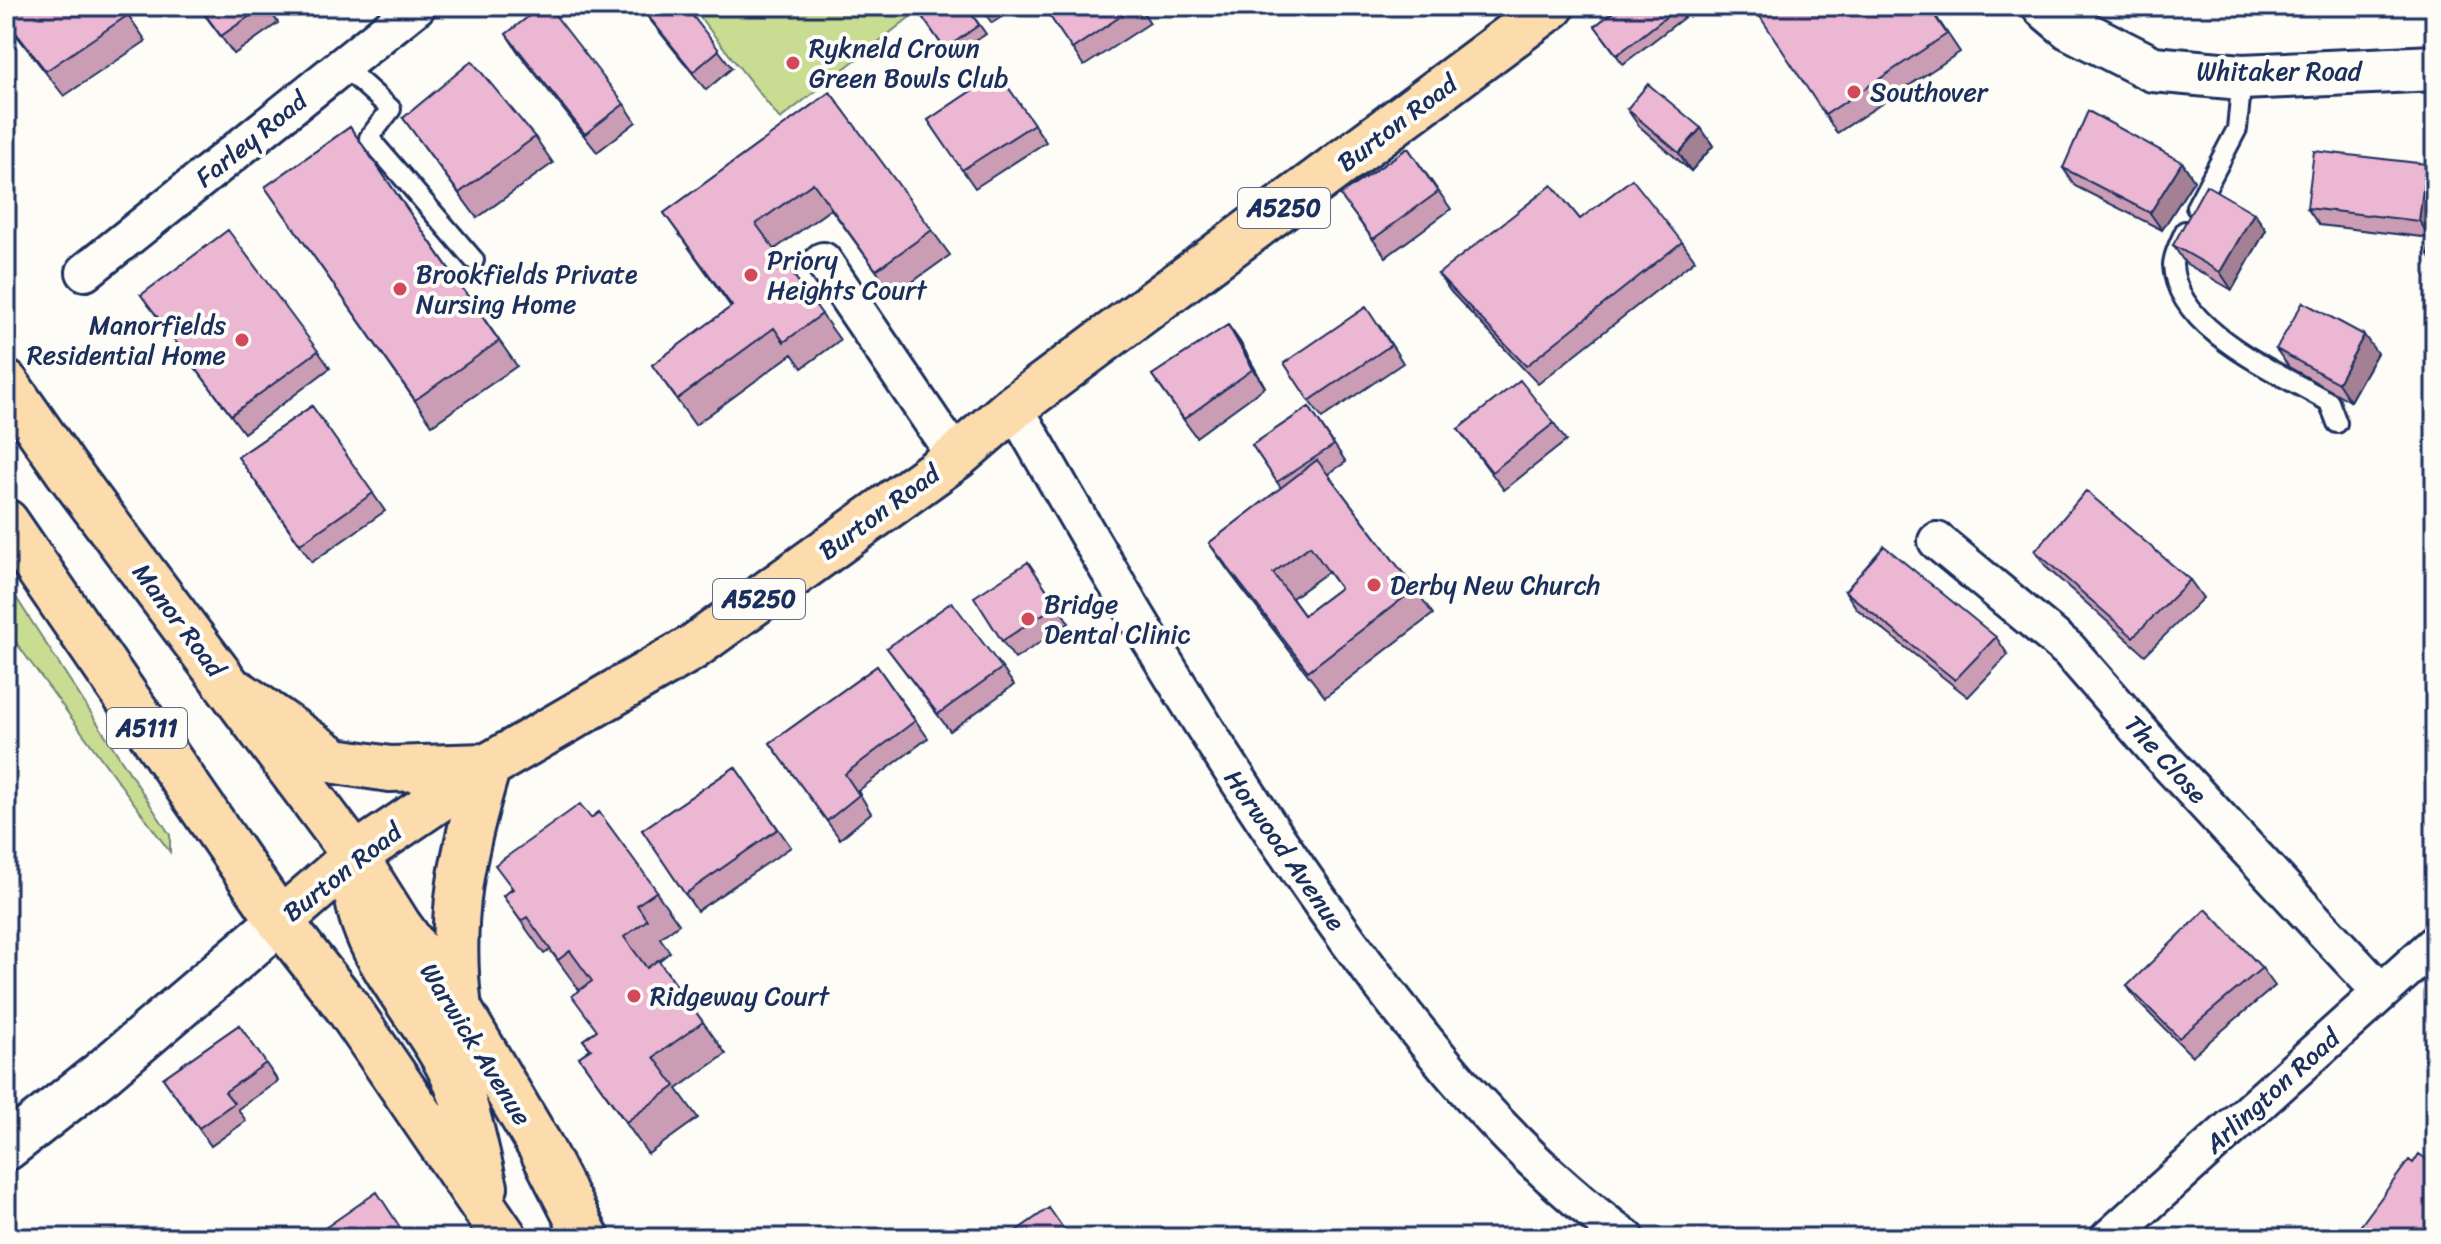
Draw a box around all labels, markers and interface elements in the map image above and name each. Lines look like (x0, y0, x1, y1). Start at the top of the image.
place label: Rykneld Crown Green Bowls Club (809, 25, 1008, 101)
street label: Whitaker Road (2197, 48, 2364, 94)
marker: Rykneld Crown Green Bowls Club (784, 54, 802, 72)
street label: Burton Road (1327, 61, 1469, 184)
place label: Southover (1870, 69, 1989, 115)
street label: Farley Road (184, 77, 319, 199)
marker: Southover (1845, 83, 1863, 101)
road number: A5250 (1238, 188, 1330, 228)
place label: Priory Heights Court (767, 237, 928, 313)
place label: Brookfields Private Nursing Home (416, 251, 638, 327)
marker: Priory Heights Court (742, 266, 760, 284)
marker: Brookfields Private Nursing Home (391, 280, 409, 298)
place label: Manorfields Residential Home (27, 302, 226, 378)
marker: Manorfields Residential Home (233, 331, 251, 349)
street label: Burton Road (808, 450, 952, 572)
street label: Manor Road (120, 553, 239, 689)
place label: Derby New Church (1390, 562, 1600, 608)
marker: Derby New Church (1365, 576, 1383, 594)
road number: A5250 (713, 579, 805, 619)
place label: Bridge Dental Clinic (1044, 581, 1191, 657)
marker: Bridge Dental Clinic (1019, 610, 1037, 628)
street label: The Close (2113, 703, 2220, 815)
road number: A5111 (107, 708, 187, 748)
street label: Horwood Avenue (1212, 759, 1359, 941)
street label: Burton Road (272, 809, 414, 934)
street label: Warwick Avenue (407, 953, 545, 1135)
place label: Ridgeway Court (650, 973, 830, 1019)
marker: Ridgeway Court (625, 987, 643, 1005)
street label: Arlington Road (2193, 1015, 2352, 1166)

